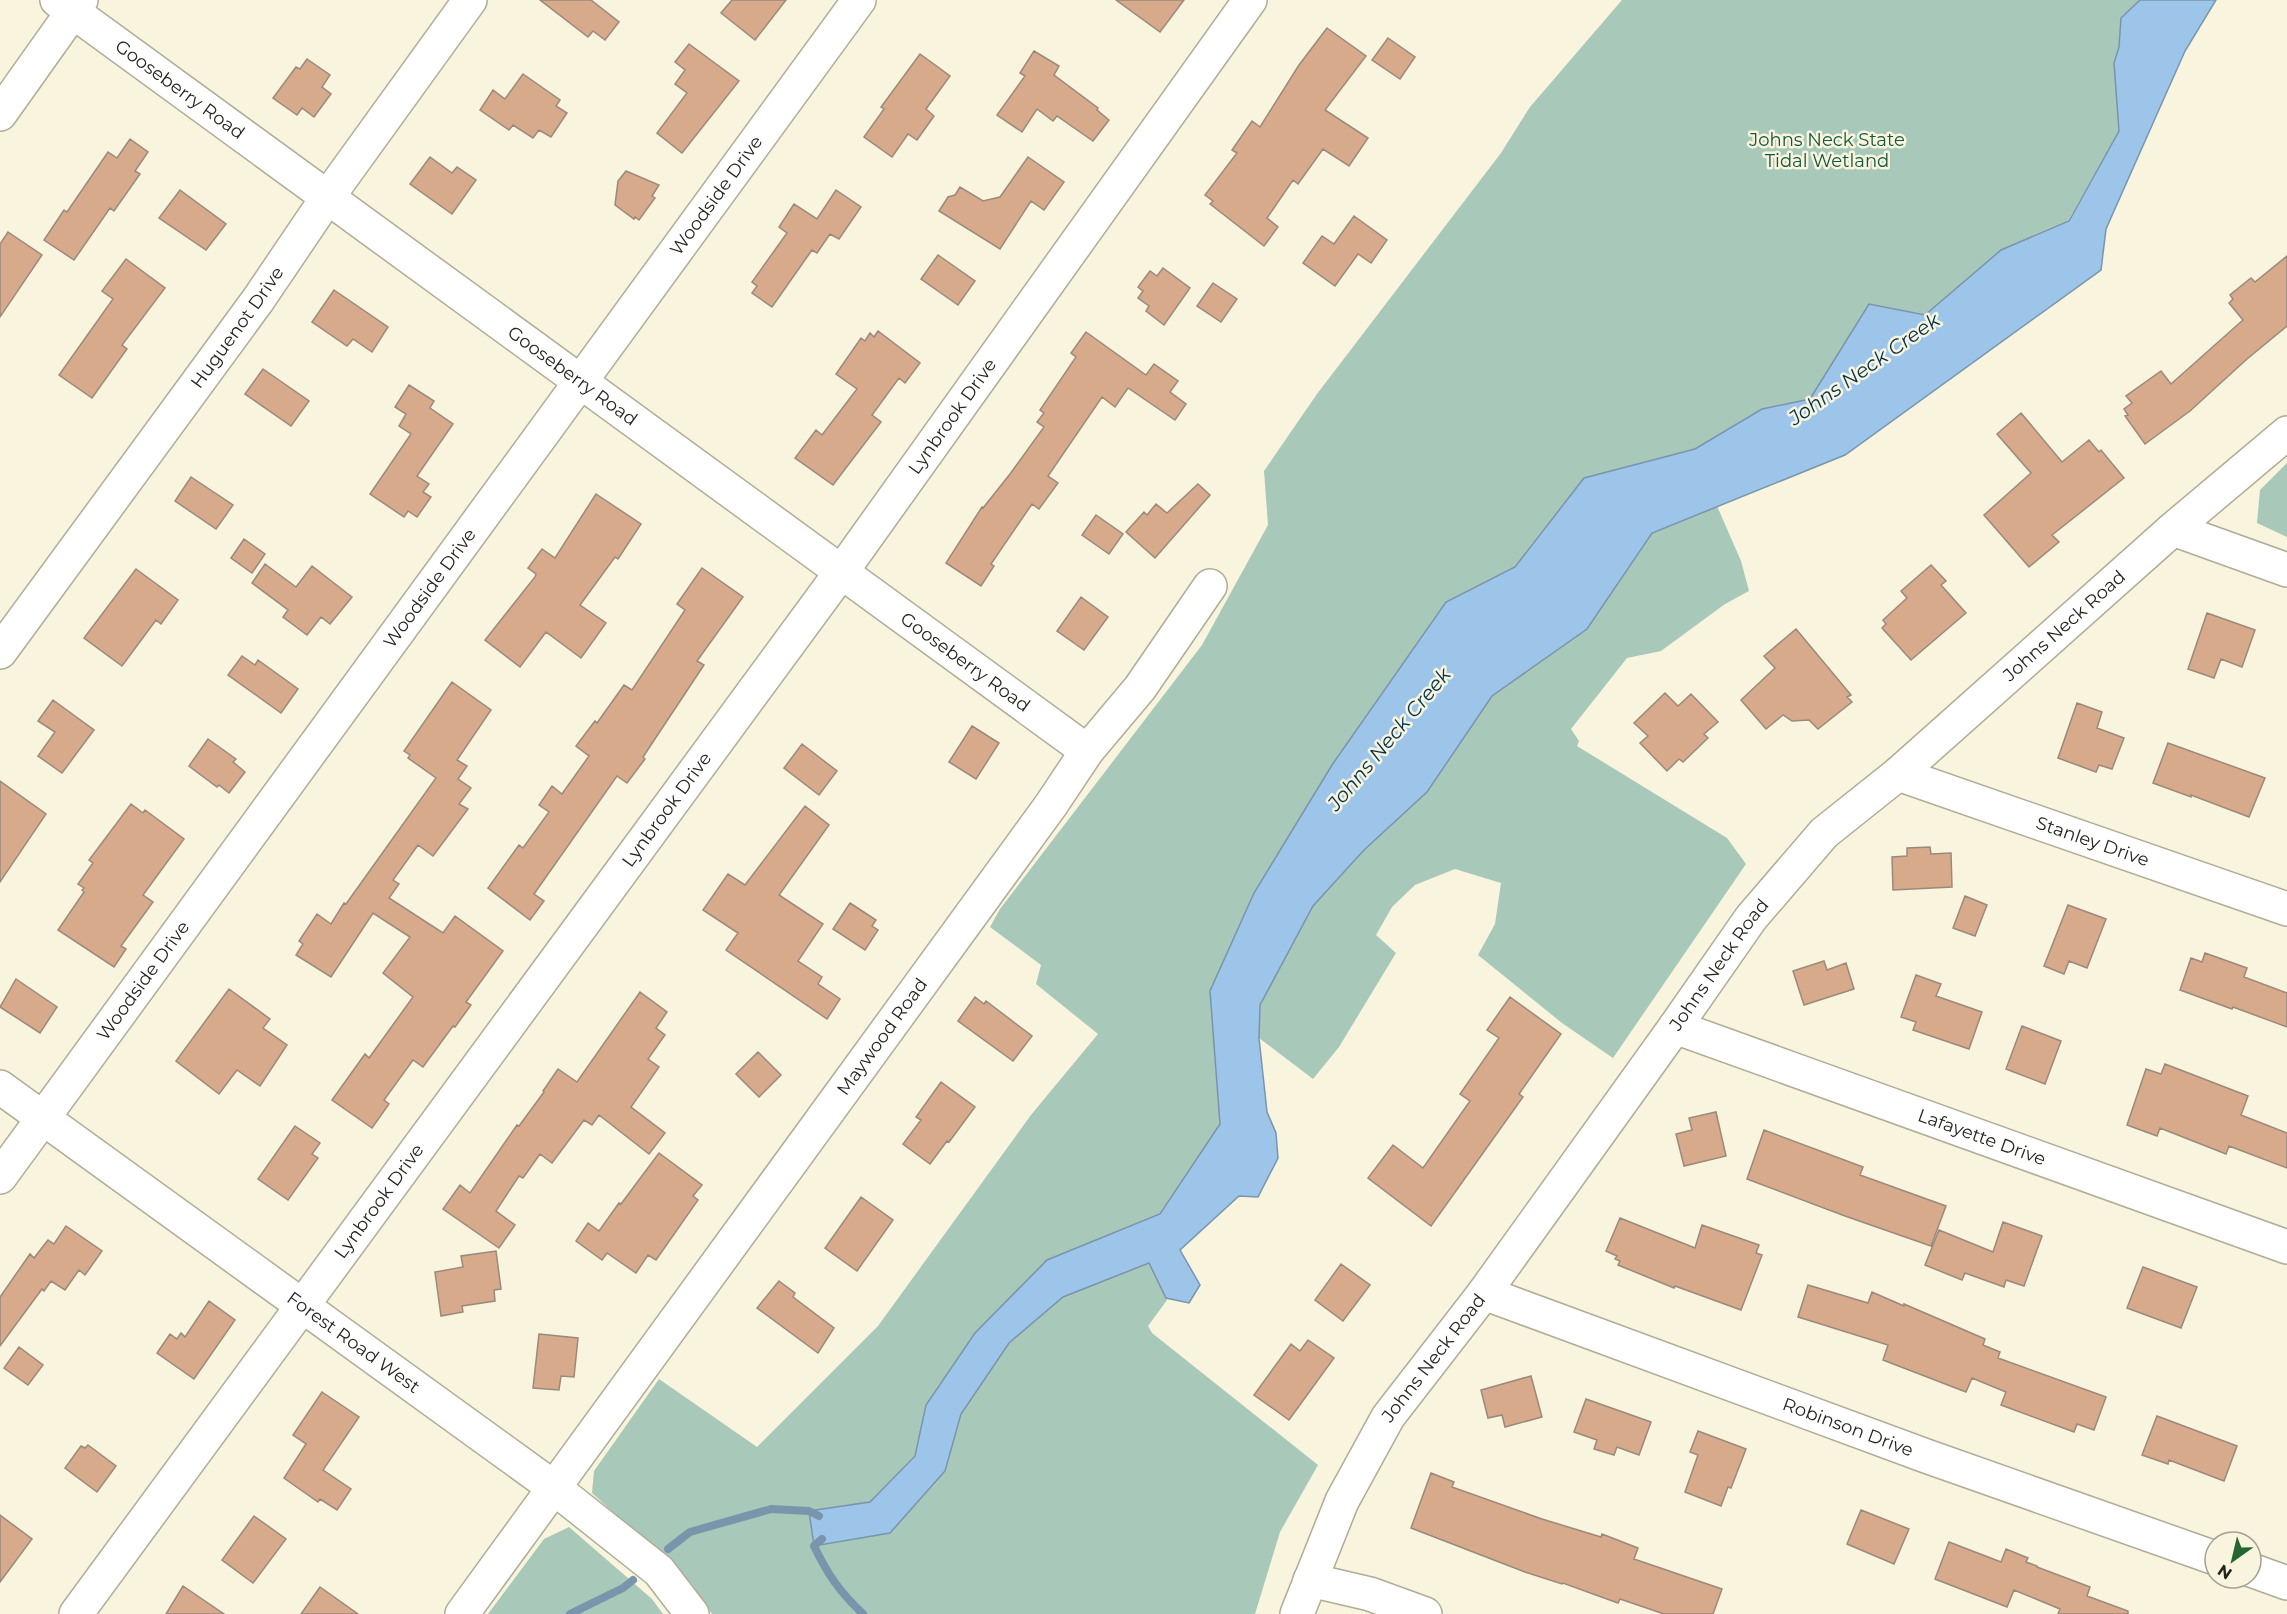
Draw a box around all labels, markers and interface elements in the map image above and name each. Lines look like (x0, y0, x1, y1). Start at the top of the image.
street label: Gooseberry Road (111, 35, 249, 144)
park label: Johns Neck State Tidal Wetland (1748, 129, 1905, 172)
street label: Woodside Drive (665, 131, 767, 260)
street label: Huguenot Drive (186, 262, 288, 393)
water label: Johns Neck Creek (1783, 307, 1945, 431)
street label: Gooseberry Road (503, 321, 642, 430)
street label: Lynbrook Drive (904, 354, 1001, 479)
street label: Woodside Drive (379, 524, 481, 652)
street label: Johns Neck Road (1998, 566, 2130, 687)
street label: Gooseberry Road (896, 608, 1034, 717)
water label: Johns Neck Creek (1322, 662, 1456, 816)
street label: Lynbrook Drive (617, 748, 716, 871)
street label: Stanley Drive (2033, 812, 2152, 871)
street label: Johns Neck Road (1664, 894, 1773, 1036)
street label: Woodside Drive (92, 917, 194, 1045)
street label: Maywood Road (832, 974, 932, 1100)
street label: Lafayette Drive (1915, 1104, 2049, 1170)
street label: Lynbrook Drive (330, 1139, 429, 1263)
street label: Forest Road West (282, 1287, 424, 1398)
street label: Johns Neck Road (1377, 1289, 1490, 1427)
street label: Robinson Drive (1780, 1393, 1917, 1461)
north arrow (2203, 1530, 2263, 1590)
text: N (2214, 1561, 2236, 1584)

